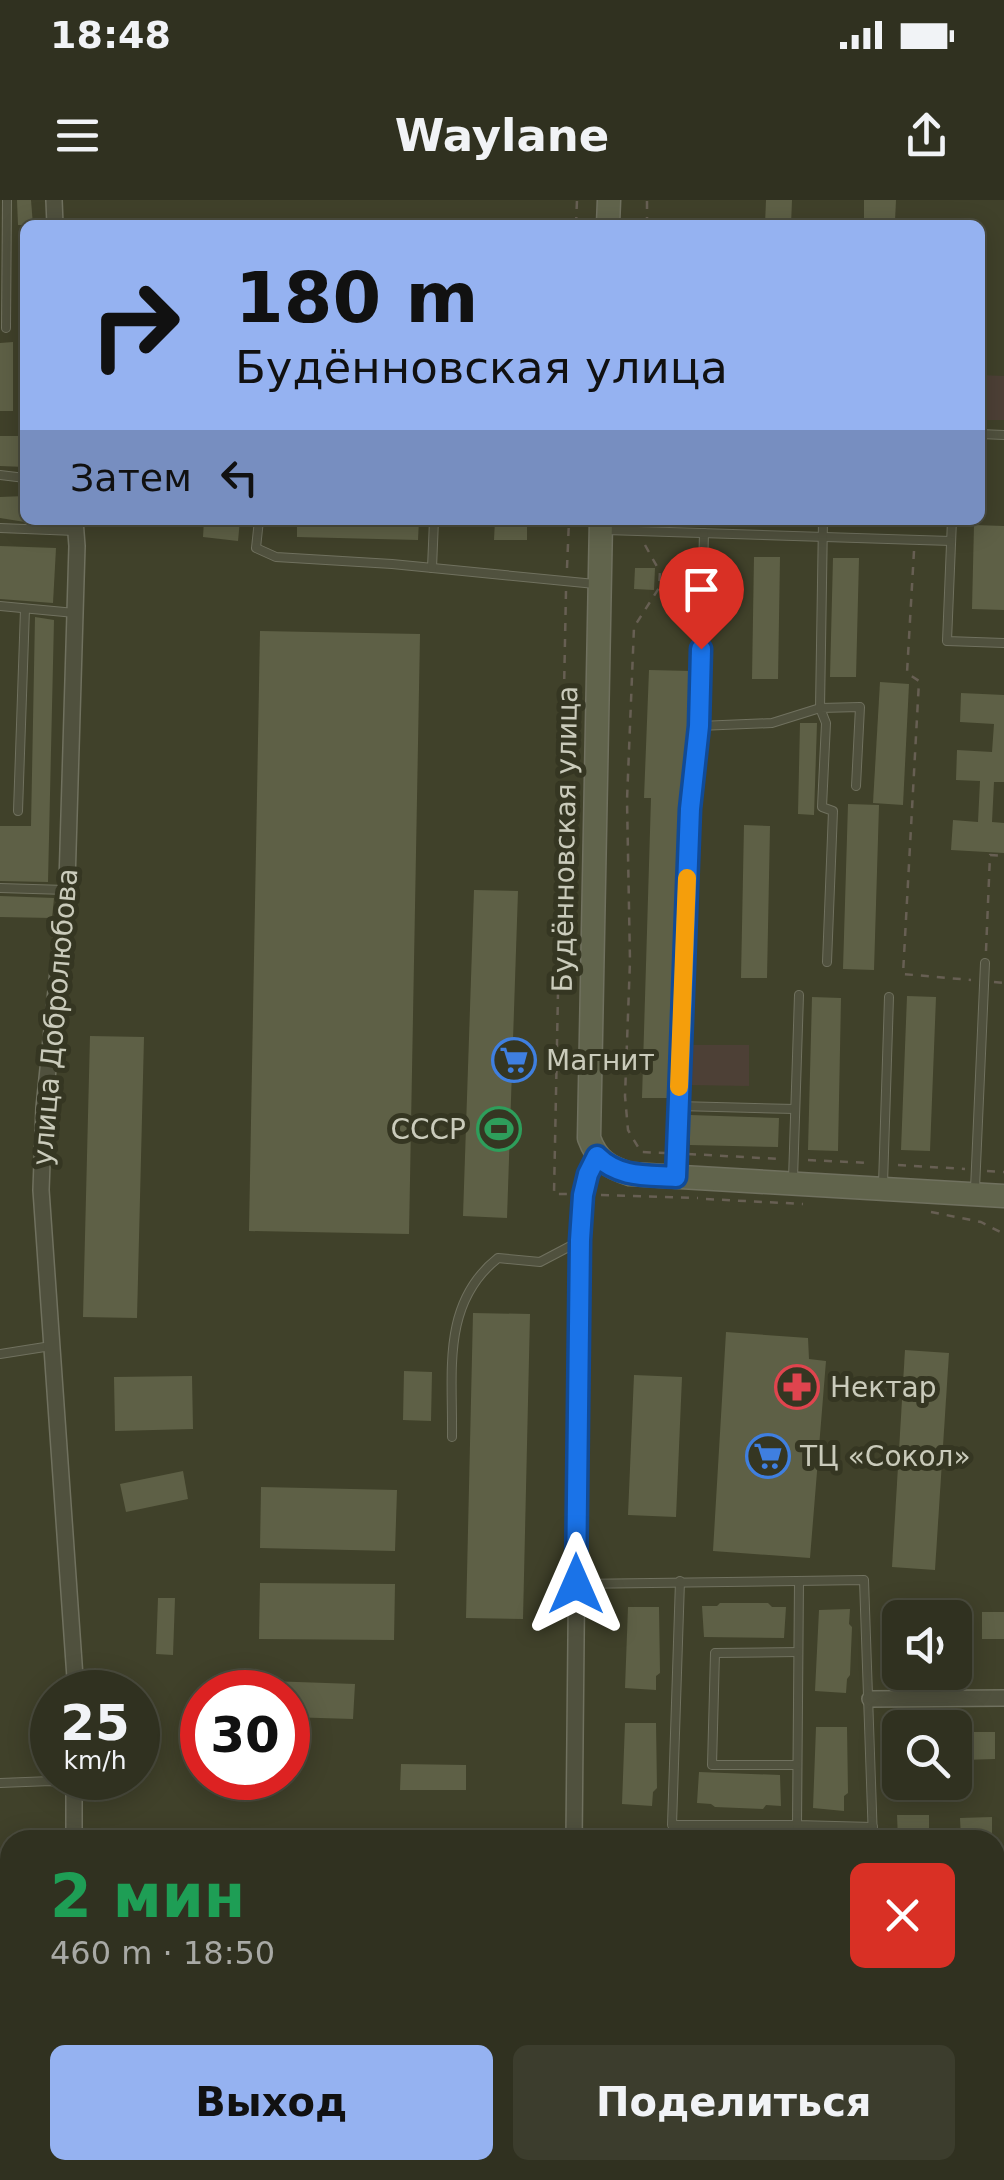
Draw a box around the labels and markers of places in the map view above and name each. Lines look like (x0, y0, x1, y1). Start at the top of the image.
pin (659, 547, 744, 650)
supermarket icon: Магнит (491, 1037, 537, 1083)
place label: Магнит (546, 1044, 655, 1077)
sports icon: СССР (476, 1106, 522, 1152)
place label: СССР (390, 1113, 466, 1146)
pharmacy icon: Нектар (774, 1364, 820, 1410)
place label: Нектар (830, 1371, 936, 1404)
supermarket icon: ТЦ «Сокол» (745, 1433, 791, 1479)
place label: ТЦ «Сокол» (799, 1440, 971, 1473)

